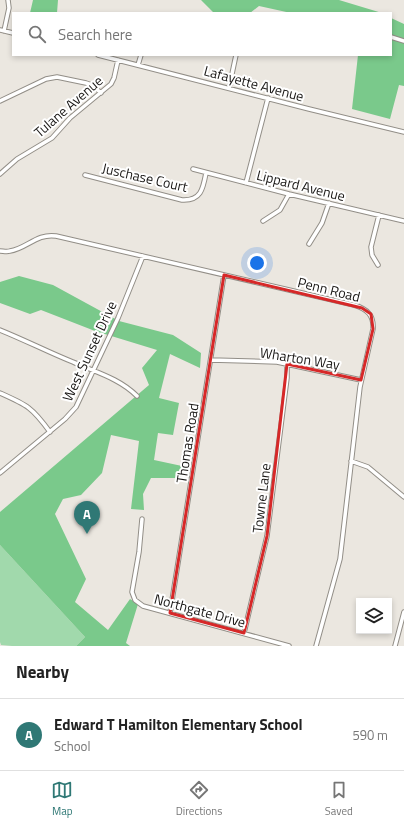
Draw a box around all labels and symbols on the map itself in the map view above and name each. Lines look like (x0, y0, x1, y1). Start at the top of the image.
street label: Lafayette Avenue (202, 60, 306, 106)
street label: Tulane Avenue (29, 70, 107, 142)
street label: Juschase Court (100, 157, 190, 197)
street label: Lippard Avenue (255, 164, 347, 206)
your location (247, 253, 267, 273)
street label: Penn Road (296, 271, 362, 307)
street label: West Sunset Drive (57, 297, 121, 405)
street label: Wharton Way (259, 341, 342, 375)
street label: Thomas Road (170, 401, 204, 485)
street label: Towne Lane (246, 462, 276, 534)
pin: A (74, 501, 100, 534)
street label: Northgate Drive (152, 588, 248, 632)

